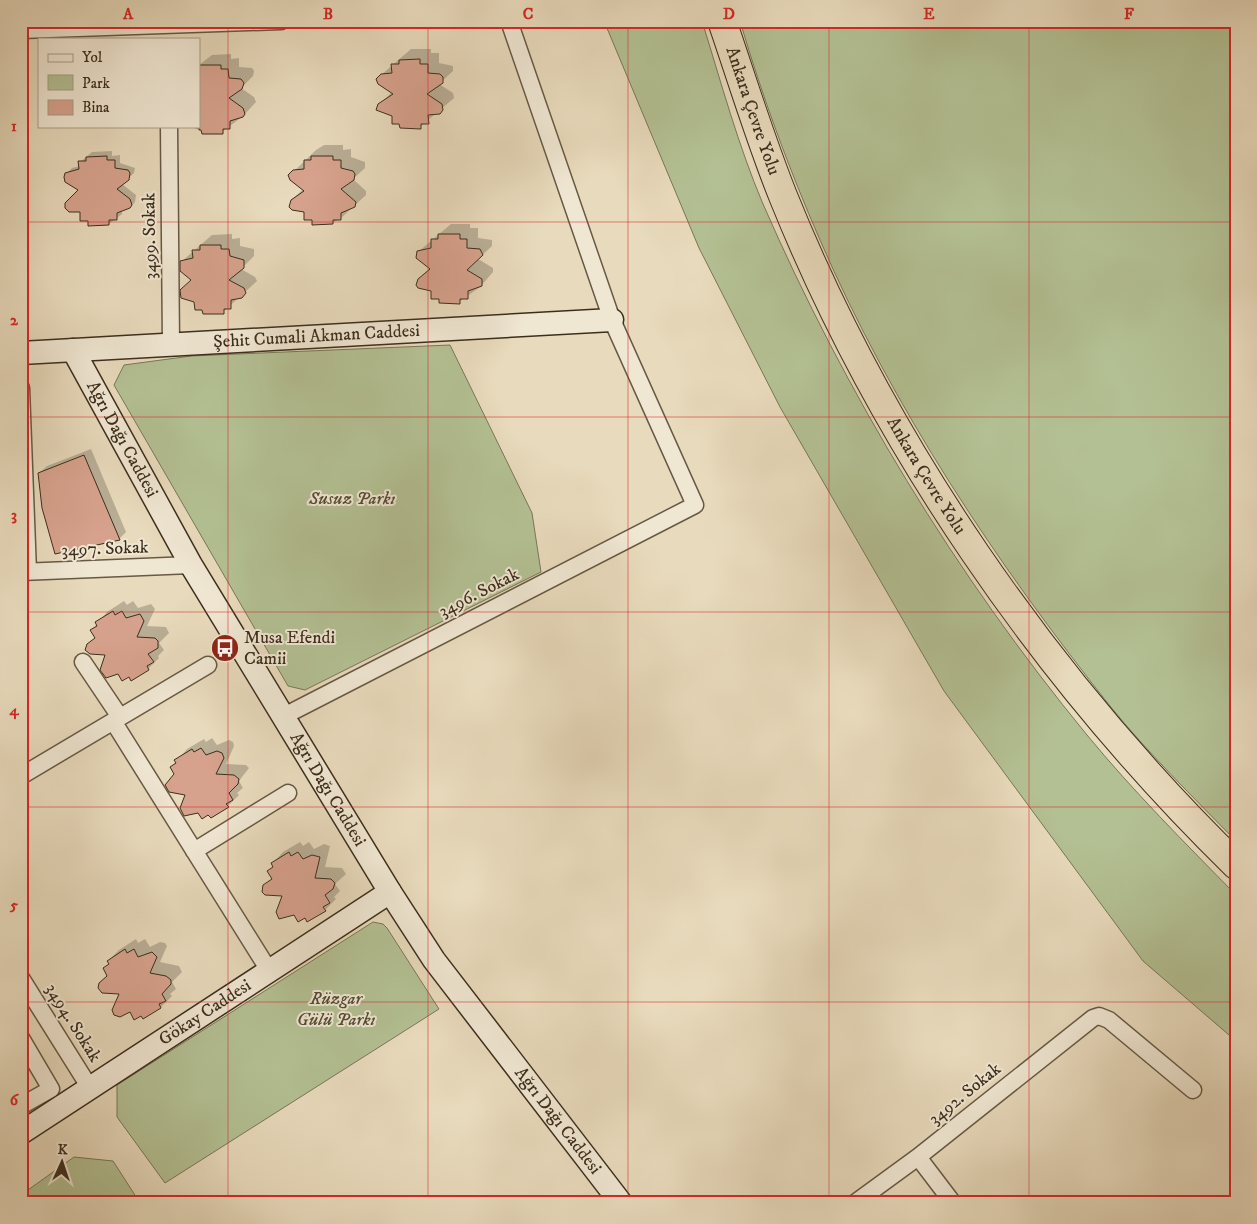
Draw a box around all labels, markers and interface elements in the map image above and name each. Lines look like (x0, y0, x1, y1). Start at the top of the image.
text: A (122, 4, 134, 24)
text: B (323, 4, 333, 24)
text: C (523, 4, 533, 24)
text: D (723, 4, 735, 24)
text: E (923, 4, 935, 24)
text: F (1124, 4, 1134, 24)
legend (38, 38, 200, 128)
street label: Ankara Çevre Yolu (721, 44, 785, 178)
text: Yol (82, 48, 103, 67)
text: Park (82, 74, 111, 93)
text: Bina (82, 98, 110, 117)
text: 1 (11, 116, 17, 136)
street label: 3499. Sokak (138, 192, 162, 280)
text: 2 (10, 310, 19, 330)
street label: Şehit Cumali Akman Caddesi (213, 320, 420, 353)
street label: Ağrı Dağı Caddesi (81, 377, 163, 501)
street label: Ankara Çevre Yolu (882, 413, 971, 539)
park label: Susuz Parkı (308, 488, 395, 510)
text: 3 (11, 505, 17, 525)
street label: 3497. Sokak (61, 536, 149, 562)
street label: 3496. Sokak (435, 563, 523, 623)
place label: Musa Efendi Camii (244, 627, 335, 670)
bus stop icon: Musa Efendi Camii (210, 633, 240, 663)
text: 4 (8, 700, 19, 720)
street label: Ağrı Dağı Caddesi (285, 728, 371, 850)
text: 5 (9, 895, 18, 915)
street label: Gökay Caddesi (155, 975, 256, 1051)
street label: 3494. Sokak (40, 980, 106, 1066)
park label: Rüzgar Gülü Parkı (297, 988, 375, 1031)
street label: 3492. Sokak (924, 1058, 1006, 1130)
street label: Ağrı Dağı Caddesi (510, 1063, 606, 1179)
text: 6 (10, 1090, 20, 1110)
north arrow (38, 1136, 88, 1186)
text: K (57, 1141, 69, 1159)

